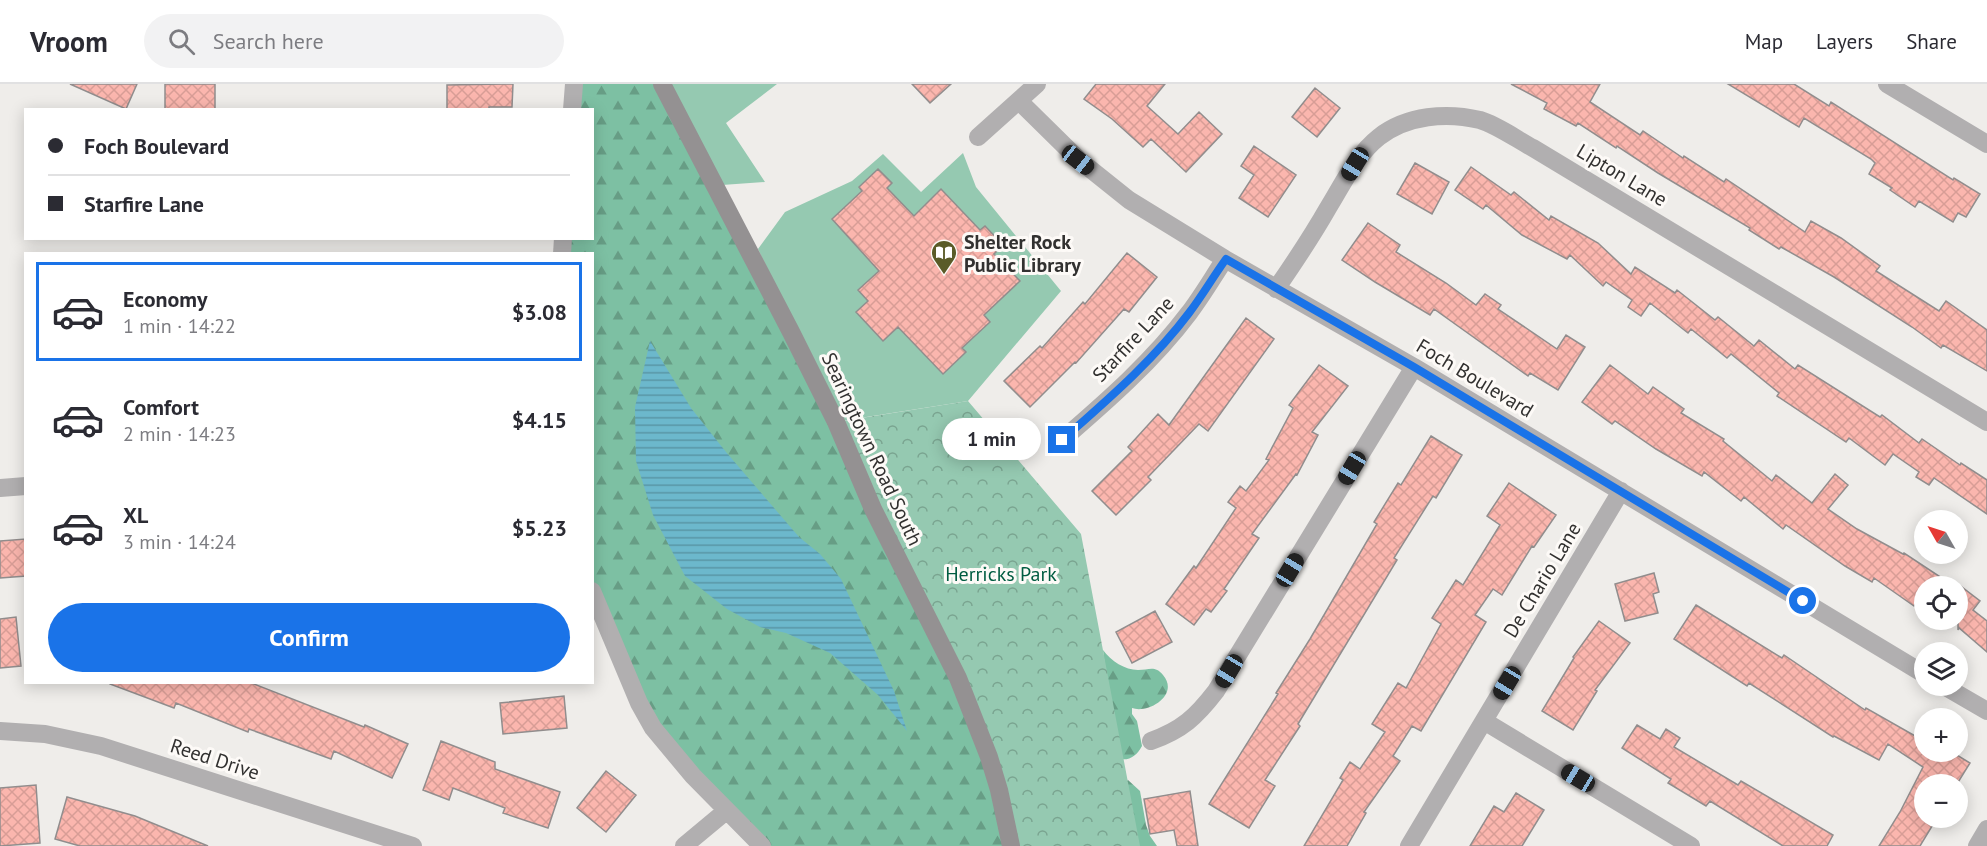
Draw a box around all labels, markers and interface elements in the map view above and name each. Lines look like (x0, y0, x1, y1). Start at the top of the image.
search box (144, 14, 564, 68)
text: Vroom (30, 23, 108, 60)
icon: search (165, 25, 198, 58)
text: Search here (213, 27, 324, 55)
text: Map (1745, 28, 1783, 55)
text: Layers (1816, 28, 1873, 55)
text: Share (1906, 28, 1957, 55)
text: Foch Boulevard (84, 132, 229, 160)
street label: Lipton Lane (1572, 138, 1672, 212)
car (1058, 142, 1098, 178)
car (1338, 144, 1372, 184)
text: Starfire Lane (84, 190, 204, 218)
place label: Shelter Rock Public Library (964, 229, 1081, 278)
library icon: Shelter Rock Public Library (929, 238, 959, 276)
icon: car (51, 285, 105, 339)
text: Economy (123, 285, 207, 313)
street label: Starfire Lane (1087, 291, 1179, 387)
text: $3.08 (512, 298, 567, 326)
text: 1 min · 14:22 (123, 313, 236, 339)
street label: Foch Boulevard (1412, 333, 1538, 423)
street label: Searingtown Road South (816, 348, 928, 550)
icon: car (51, 393, 105, 447)
text: Comfort (123, 393, 199, 421)
text: $4.15 (512, 406, 567, 434)
callout: 1 min (942, 419, 1041, 461)
text: 2 min · 14:23 (123, 421, 236, 447)
text: 1 min (967, 426, 1016, 452)
route end (1048, 426, 1075, 453)
car (1335, 448, 1369, 488)
icon: car (51, 501, 105, 555)
text: XL (123, 501, 148, 529)
north arrow (1914, 510, 1968, 564)
map controls (1914, 510, 1968, 828)
text: $5.23 (512, 514, 567, 542)
street label: De Chario Lane (1497, 518, 1587, 642)
text: 3 min · 14:24 (123, 529, 236, 555)
car (1273, 550, 1307, 590)
park label: Herricks Park (945, 561, 1057, 587)
button: locate (1914, 576, 1968, 630)
route start (1789, 587, 1816, 614)
button: Confirm (48, 603, 570, 672)
button: layers (1914, 642, 1968, 696)
car (1212, 651, 1246, 691)
car (1490, 663, 1524, 703)
button: + (1914, 708, 1968, 762)
street label: Reed Drive (167, 732, 263, 786)
car (1558, 761, 1598, 795)
button: − (1914, 774, 1968, 828)

